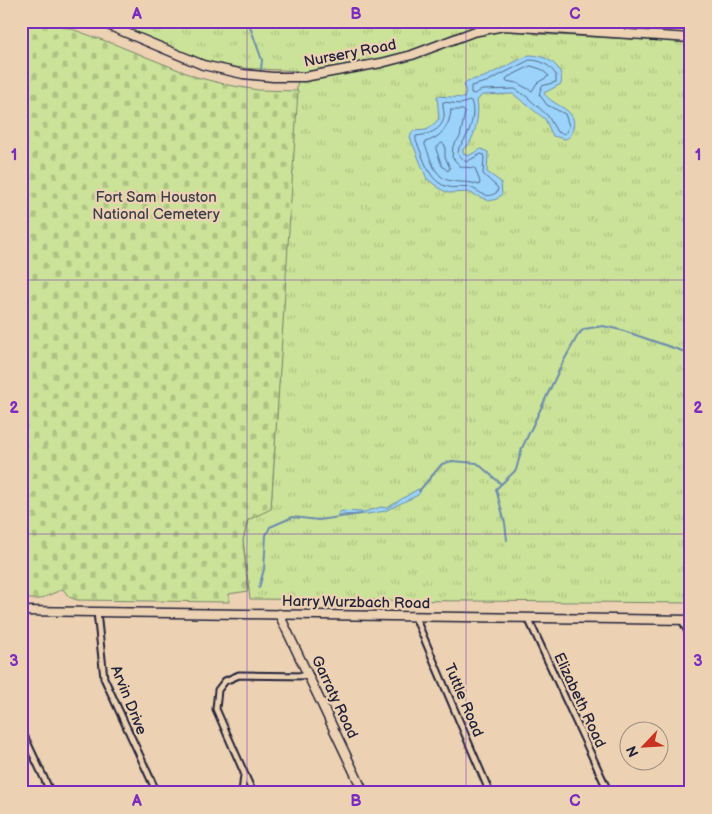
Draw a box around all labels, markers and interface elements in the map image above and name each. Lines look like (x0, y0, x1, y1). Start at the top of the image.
text: A (131, 5, 142, 24)
text: B (350, 5, 362, 24)
text: C (569, 5, 581, 24)
street label: Nursery Road (302, 35, 398, 72)
text: 1 (11, 146, 17, 165)
text: 1 (695, 146, 701, 165)
park label: Fort Sam Houston National Cemetery (92, 188, 220, 224)
text: 2 (9, 399, 19, 418)
text: 2 (693, 399, 703, 418)
street label: Harry Wurzbach Road (282, 592, 430, 613)
street label: Elizabeth Road (549, 650, 610, 751)
text: 3 (9, 652, 19, 671)
text: 3 (693, 652, 703, 671)
street label: Garraty Road (307, 653, 362, 742)
street label: Tuttle Road (440, 661, 488, 740)
street label: Arvin Drive (106, 663, 151, 738)
north arrow (620, 722, 670, 772)
text: N (623, 743, 643, 760)
text: A (131, 792, 142, 811)
text: B (350, 792, 362, 811)
text: C (569, 792, 581, 811)

